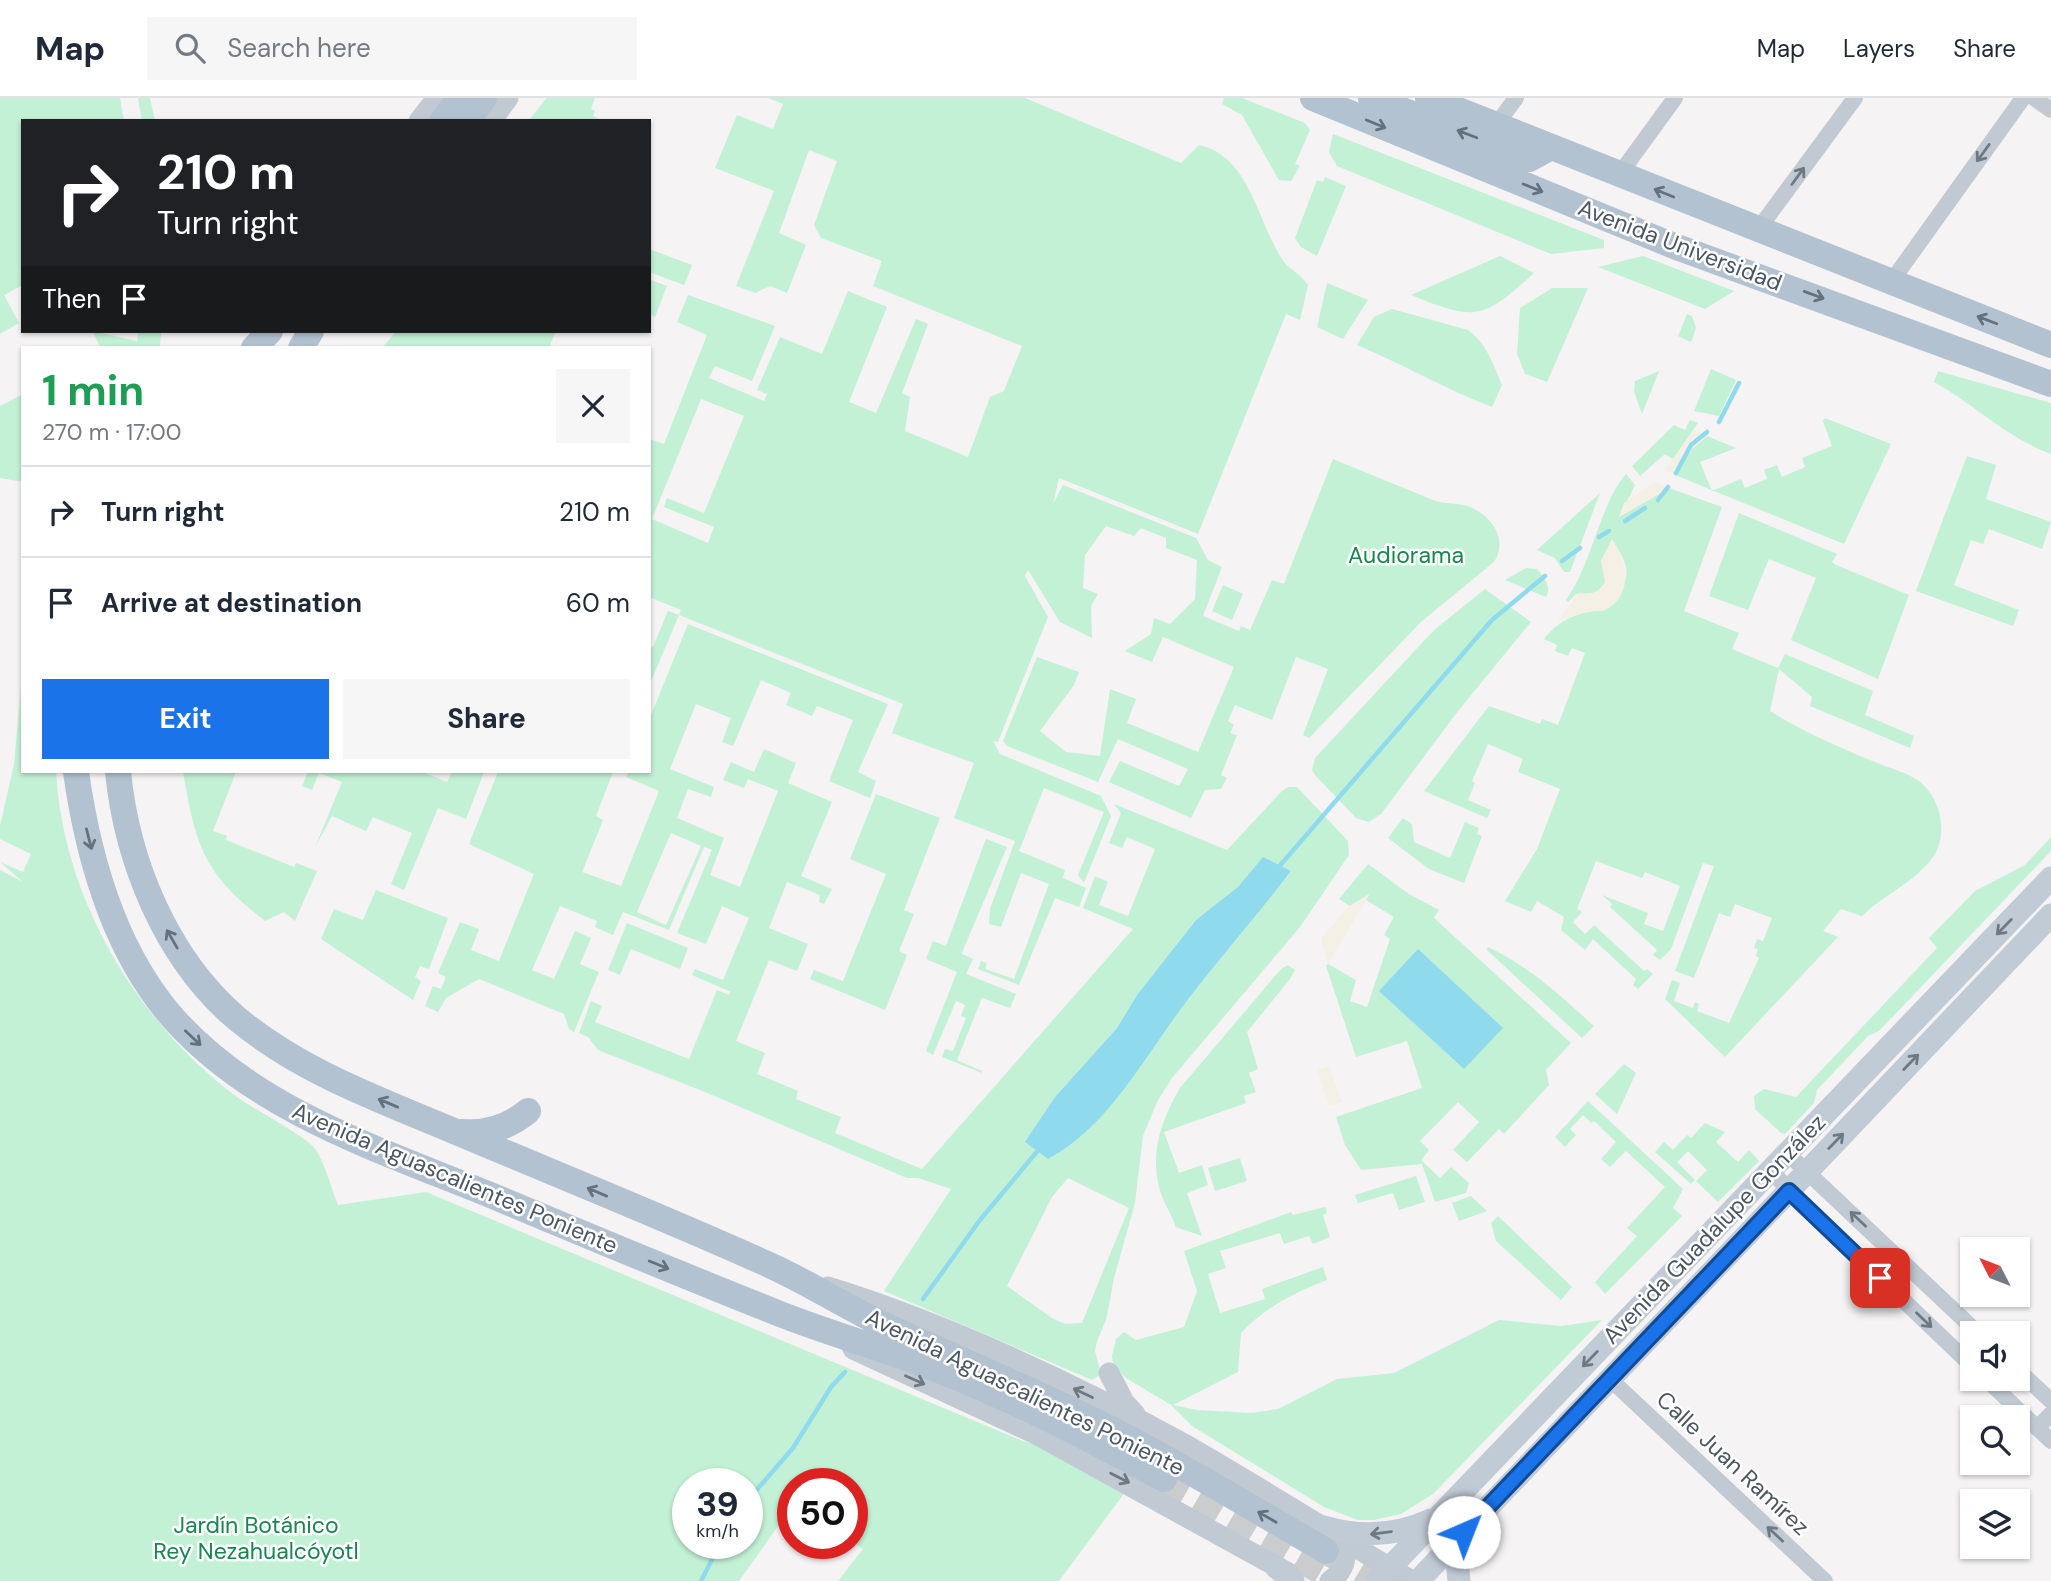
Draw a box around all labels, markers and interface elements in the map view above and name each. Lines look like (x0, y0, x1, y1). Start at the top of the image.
search box (147, 17, 637, 80)
text: Map (35, 27, 105, 70)
icon: search (171, 29, 209, 67)
text: Search here (227, 31, 371, 65)
text: Map (1757, 33, 1805, 64)
text: Layers (1843, 33, 1915, 64)
text: Share (1953, 33, 2016, 64)
one-way arrow (1365, 118, 1387, 131)
one-way arrow (1456, 127, 1478, 140)
text: 210 m (157, 140, 295, 204)
one-way arrow (1976, 143, 1991, 162)
icon: right (42, 147, 133, 238)
one-way arrow (1791, 167, 1805, 186)
one-way arrow (1521, 182, 1543, 195)
one-way arrow (1654, 185, 1675, 198)
street label: Avenida Universidad (1574, 192, 1786, 298)
text: Turn right (157, 202, 299, 244)
icon: arrive (115, 280, 153, 318)
text: Then (42, 282, 101, 316)
one-way arrow (1802, 290, 1824, 303)
one-way arrow (1977, 313, 1999, 326)
text: 1 min (42, 363, 144, 418)
button: close (556, 369, 630, 443)
text: 270 m · 17:00 (42, 417, 182, 447)
icon: right (42, 493, 80, 531)
text: Turn right (101, 495, 225, 529)
text: 210 m (559, 495, 630, 529)
park label: Audiorama (1348, 540, 1464, 570)
icon: arrive (42, 584, 80, 622)
text: Arrive at destination (101, 586, 362, 620)
text: 60 m (566, 586, 630, 620)
button: Exit (42, 679, 329, 759)
button: Share (343, 679, 630, 759)
one-way arrow (83, 827, 96, 850)
one-way arrow (1995, 918, 2012, 935)
one-way arrow (165, 930, 179, 950)
one-way arrow (184, 1029, 201, 1046)
one-way arrow (1903, 1053, 1919, 1071)
street label: Avenida Aguascalientes Poniente (288, 1096, 622, 1260)
one-way arrow (377, 1096, 399, 1109)
street label: Avenida Guadalupe González (1596, 1108, 1832, 1350)
one-way arrow (1828, 1133, 1845, 1150)
one-way arrow (587, 1184, 609, 1197)
one-way arrow (1850, 1211, 1867, 1228)
north arrow (1960, 1237, 2030, 1307)
map controls (1960, 1237, 2030, 1559)
pin (1850, 1248, 1910, 1308)
one-way arrow (648, 1259, 669, 1272)
icon: arrive (1861, 1259, 1899, 1297)
street label: Avenida Aguascalientes Poniente (861, 1302, 1189, 1482)
one-way arrow (1916, 1312, 1933, 1329)
button: sound (1960, 1321, 2030, 1391)
one-way arrow (1581, 1350, 1598, 1367)
one-way arrow (904, 1374, 925, 1387)
street label: Calle Juan Ramírez (1650, 1384, 1816, 1542)
one-way arrow (1073, 1386, 1094, 1399)
button: search (1960, 1405, 2030, 1475)
speed limit sign: 50 (777, 1468, 868, 1559)
one-way arrow (1109, 1472, 1130, 1486)
text: 39 (696, 1481, 739, 1527)
button: layers (1960, 1489, 2030, 1559)
position arrow (1427, 1495, 1501, 1569)
park label: Jardín Botánico Rey Nezahualcóyotl (153, 1510, 359, 1566)
one-way arrow (1257, 1510, 1278, 1523)
text: km/h (696, 1519, 739, 1543)
one-way arrow (1767, 1526, 1784, 1543)
one-way arrow (1371, 1527, 1393, 1540)

